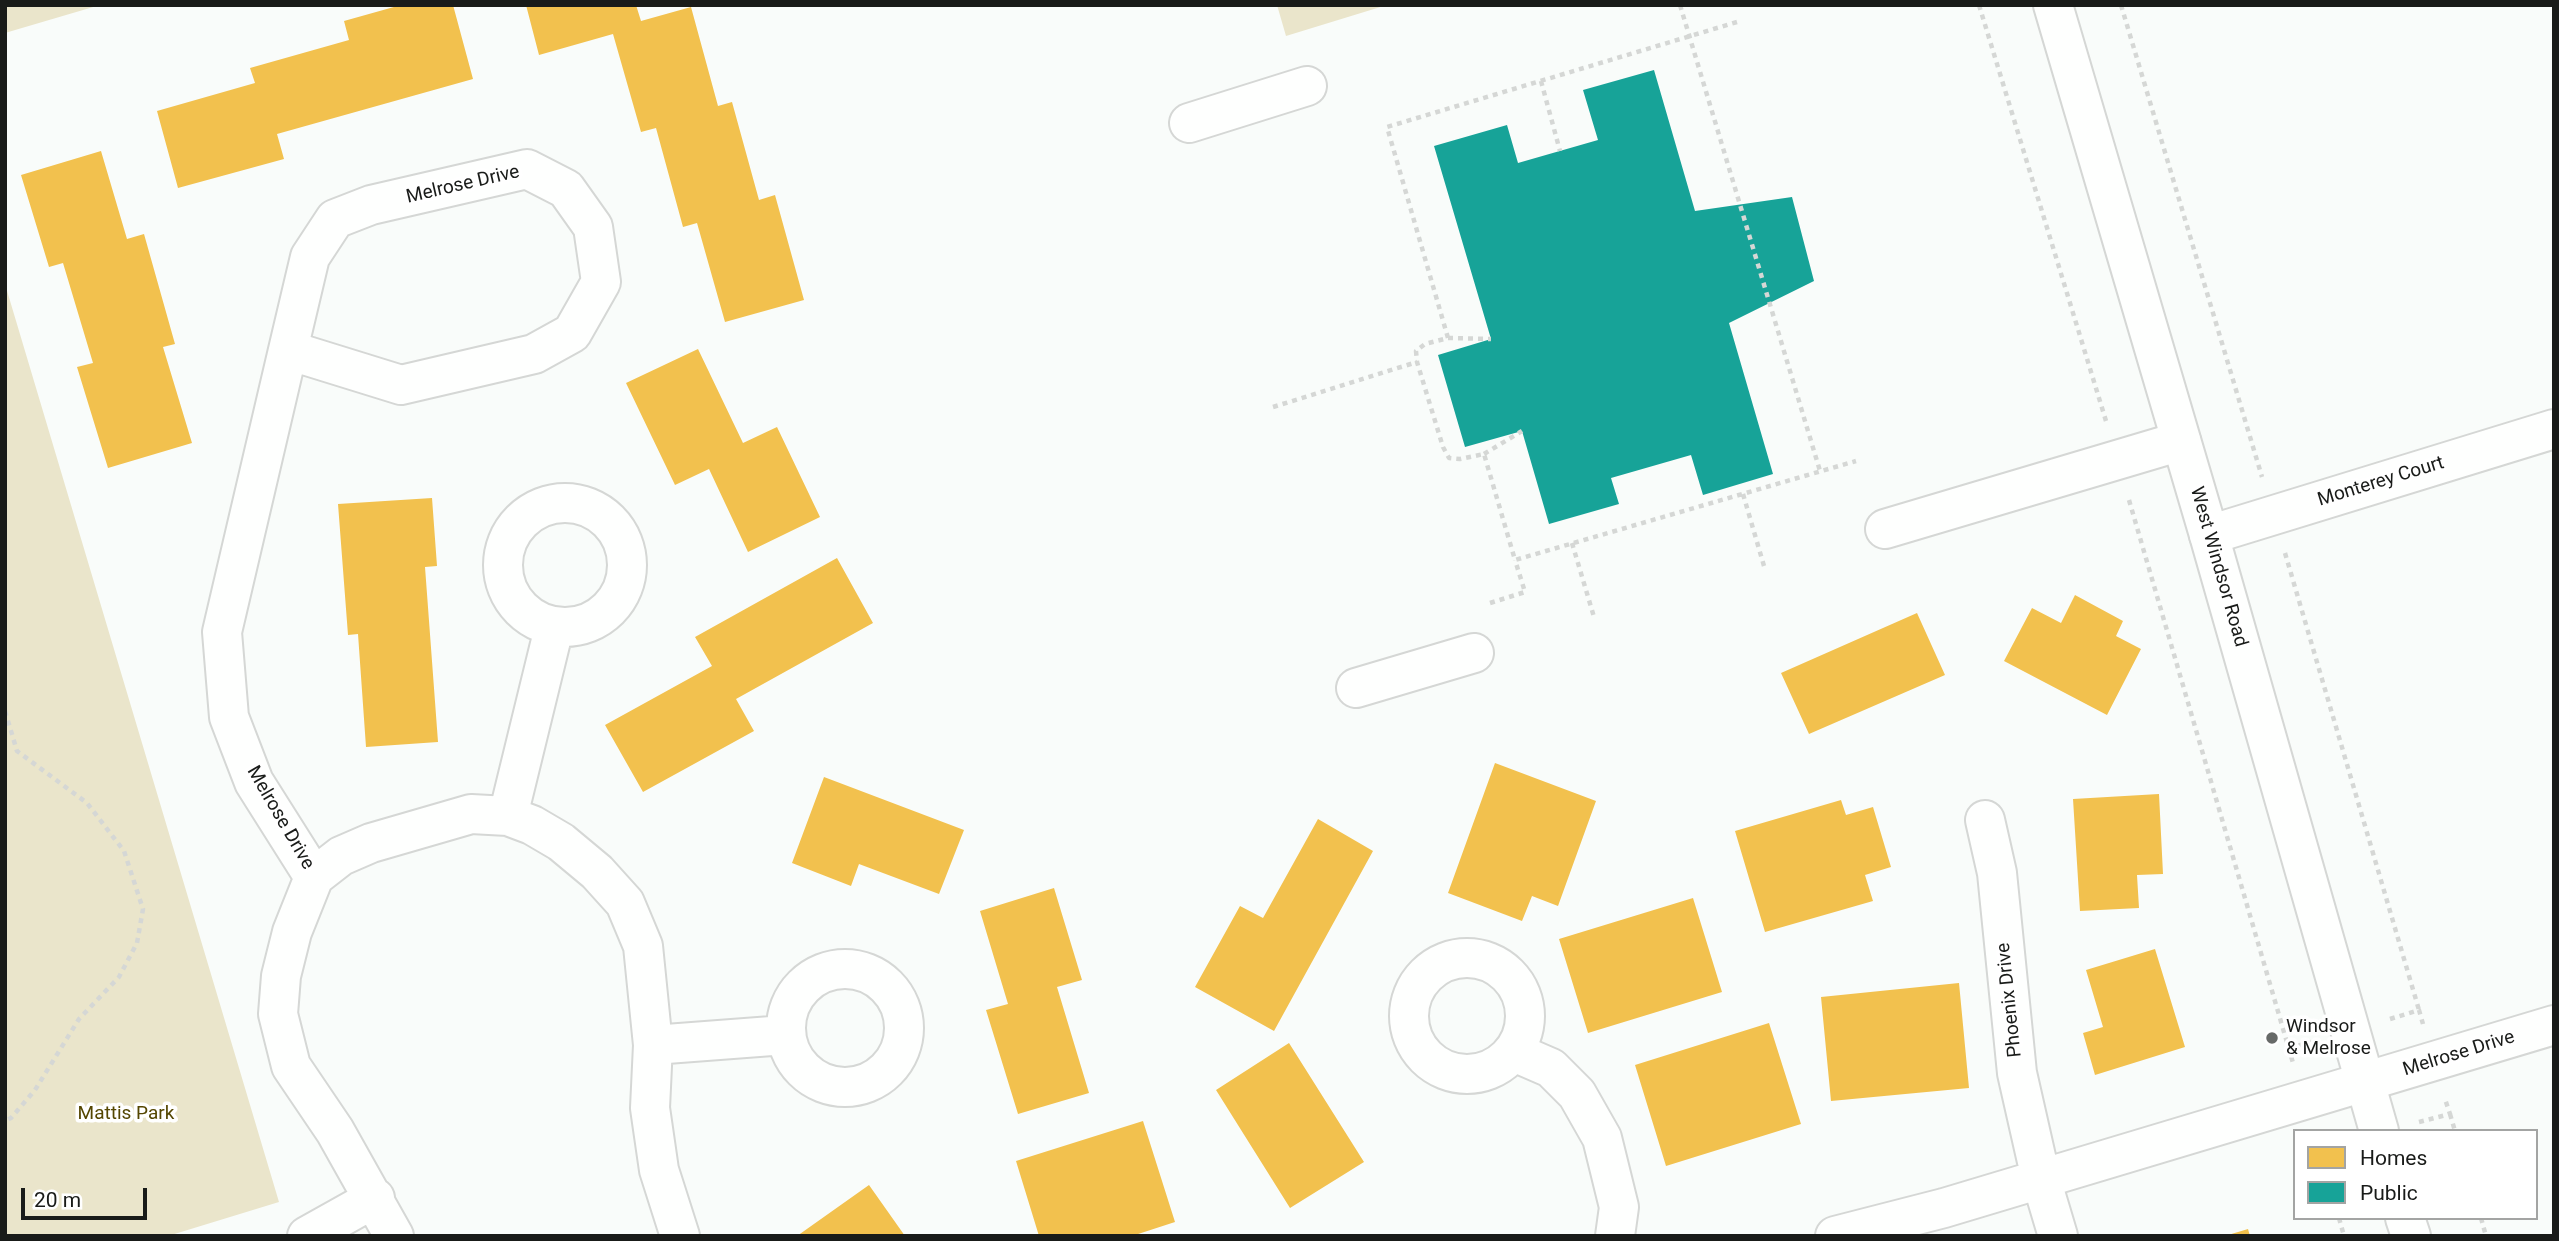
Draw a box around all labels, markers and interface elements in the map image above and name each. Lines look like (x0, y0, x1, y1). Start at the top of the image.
street label: Melrose Drive (404, 161, 522, 209)
street label: Monterey Court (2315, 452, 2447, 512)
street label: West Windsor Road (2184, 484, 2252, 650)
street label: Melrose Drive (241, 762, 319, 874)
street label: Phoenix Drive (1993, 941, 2027, 1059)
place label: Windsor & Melrose (2286, 1016, 2371, 1060)
street label: Melrose Drive (2400, 1026, 2518, 1082)
marker: Windsor & Melrose (2264, 1030, 2280, 1046)
park label: Mattis Park (78, 1103, 174, 1125)
legend (2293, 1129, 2538, 1220)
text: Homes (2360, 1146, 2427, 1170)
scale bar (24, 1174, 150, 1218)
text: Public (2360, 1181, 2418, 1205)
text: 20 m (34, 1188, 81, 1212)

